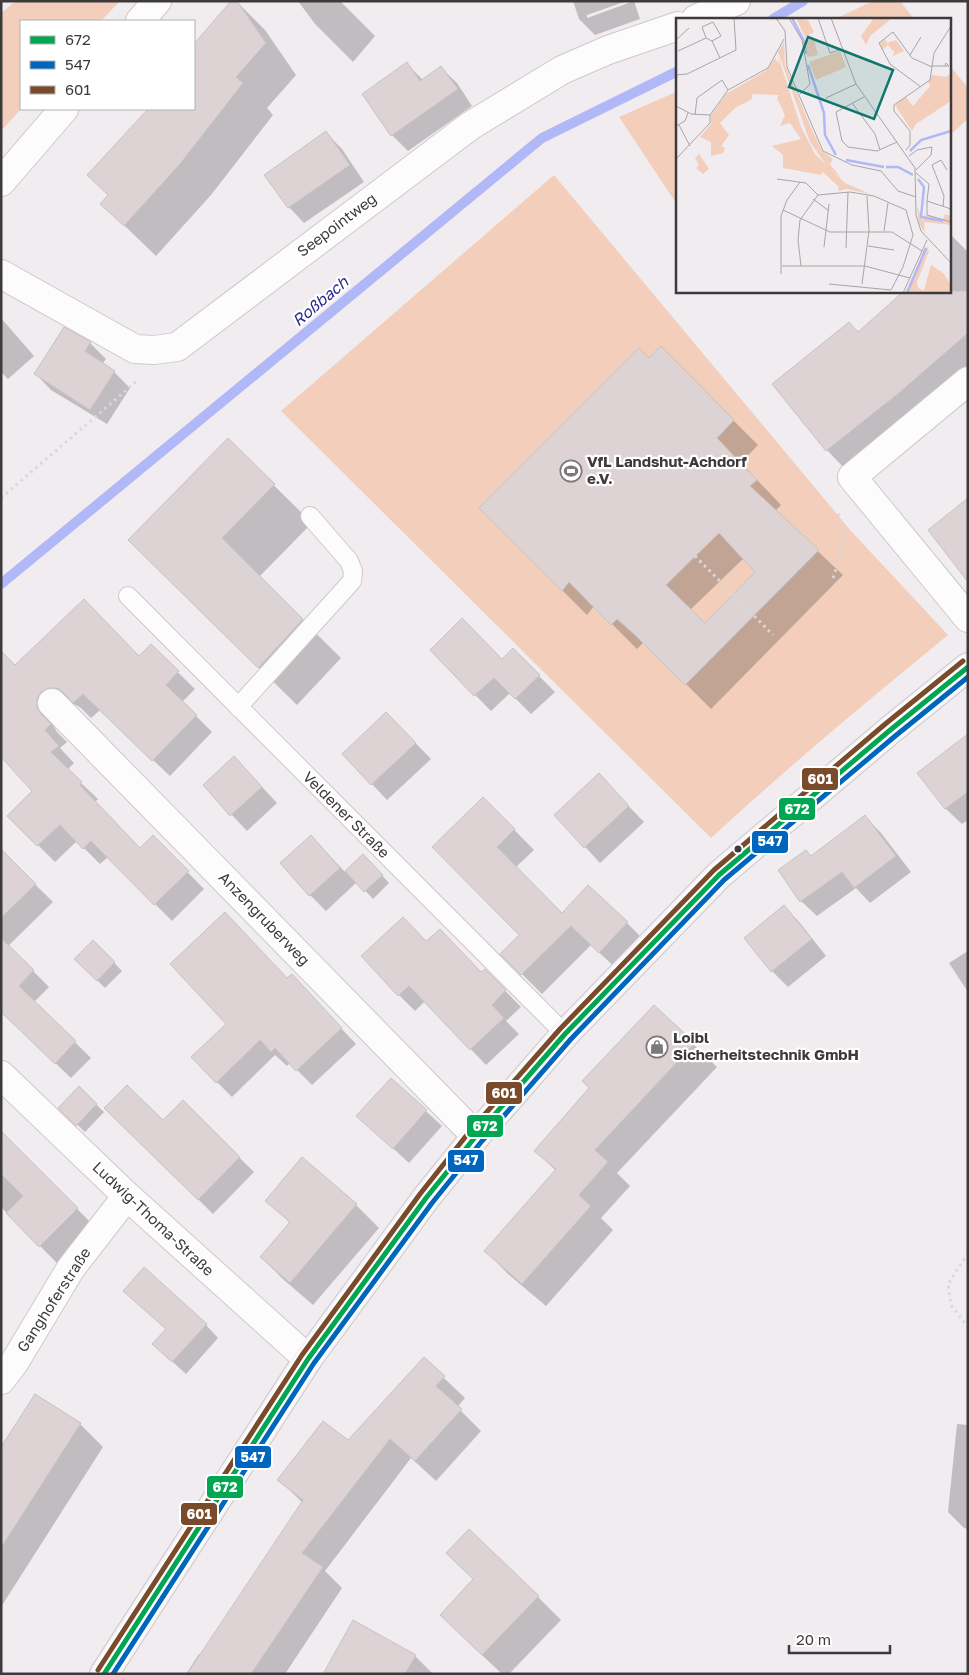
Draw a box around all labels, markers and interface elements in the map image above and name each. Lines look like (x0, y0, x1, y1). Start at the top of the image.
inset map (676, 18, 952, 292)
legend (20, 20, 195, 110)
text: 672 (65, 30, 91, 48)
text: 547 (65, 55, 91, 73)
text: 601 (65, 80, 91, 98)
street label: Seepointweg (293, 189, 380, 260)
water label: Roßbach (288, 271, 353, 330)
place label: VfL Landshut-Achdorf e.V. (587, 452, 747, 487)
sports icon: VfL Landshut-Achdorf e.V. (559, 459, 583, 483)
street label: Veldener Straße (300, 767, 394, 861)
line badge: 601 (801, 767, 839, 791)
text: 601 (807, 770, 833, 787)
line badge: 672 (778, 797, 816, 821)
text: 672 (784, 800, 810, 817)
line badge: 547 (751, 830, 789, 854)
text: 547 (758, 832, 783, 849)
unlabelled marker (733, 844, 743, 854)
street label: Anzengruberweg (216, 868, 314, 969)
place label: Loibl Sicherheitstechnik GmbH (673, 1028, 859, 1063)
shop icon: Loibl Sicherheitstechnik GmbH (645, 1035, 669, 1059)
line badge: 601 (485, 1081, 523, 1105)
text: 601 (491, 1084, 517, 1101)
line badge: 672 (466, 1114, 504, 1138)
text: 672 (472, 1117, 498, 1134)
line badge: 547 (447, 1149, 485, 1173)
text: 547 (454, 1151, 479, 1168)
street label: Ludwig-Thoma-Straße (89, 1157, 218, 1279)
street label: Ganghoferstraße (13, 1244, 94, 1355)
line badge: 547 (234, 1445, 272, 1469)
text: 547 (241, 1448, 266, 1465)
line badge: 672 (206, 1475, 244, 1499)
text: 672 (212, 1478, 238, 1495)
line badge: 601 (180, 1502, 218, 1526)
text: 601 (186, 1505, 212, 1522)
scale bar (789, 1622, 890, 1654)
text: 20 m (796, 1630, 831, 1648)

